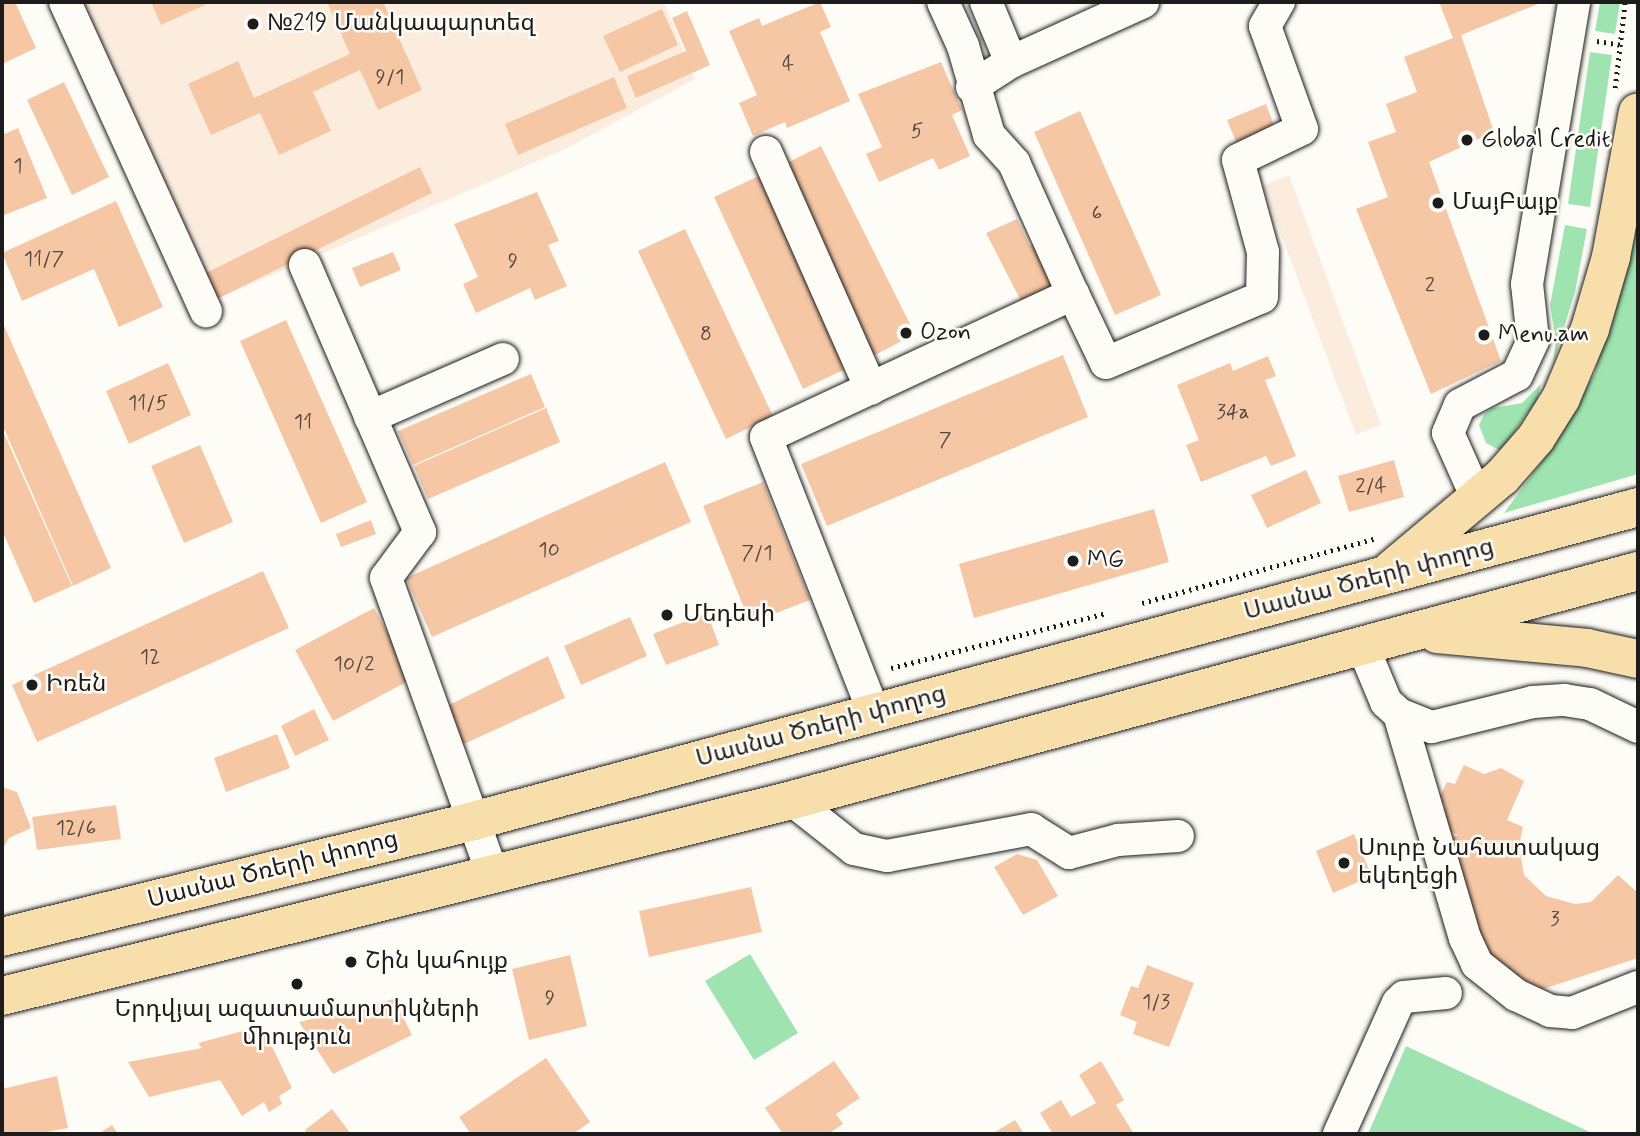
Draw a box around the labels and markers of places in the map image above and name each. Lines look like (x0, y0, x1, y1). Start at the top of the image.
place label: №219 Մանկապարտեզ (267, 10, 535, 38)
marker: №219 Մանկապարտեզ (245, 16, 261, 32)
place label: Global Credit (1481, 126, 1619, 154)
marker: Global Credit (1459, 132, 1475, 148)
place label: ՄայԲայք (1452, 189, 1558, 217)
marker: ՄայԲայք (1430, 195, 1446, 211)
place label: Ozon (920, 319, 971, 347)
place label: Menu.am (1498, 321, 1589, 349)
marker: Ozon (898, 325, 914, 341)
marker: Menu.am (1476, 327, 1492, 343)
place label: MG (1087, 547, 1124, 575)
marker: MG (1065, 553, 1081, 569)
place label: Մեդեսի (683, 601, 775, 629)
marker: Մեդեսի (657, 605, 677, 625)
place label: Իռեն (46, 671, 106, 699)
marker: Իռեն (24, 677, 40, 693)
place label: Սուրբ Նահատակաց եկեղեցի (1358, 835, 1600, 891)
marker: Սուրբ Նահատակաց եկեղեցի (1336, 855, 1352, 871)
place label: Շին կահույք (365, 948, 508, 976)
marker: Շին կահույք (343, 954, 359, 970)
marker: Երդվյալ ազատամարտիկների միություն (289, 976, 305, 992)
place label: Երդվյալ ազատամարտիկների միություն (115, 996, 479, 1052)

